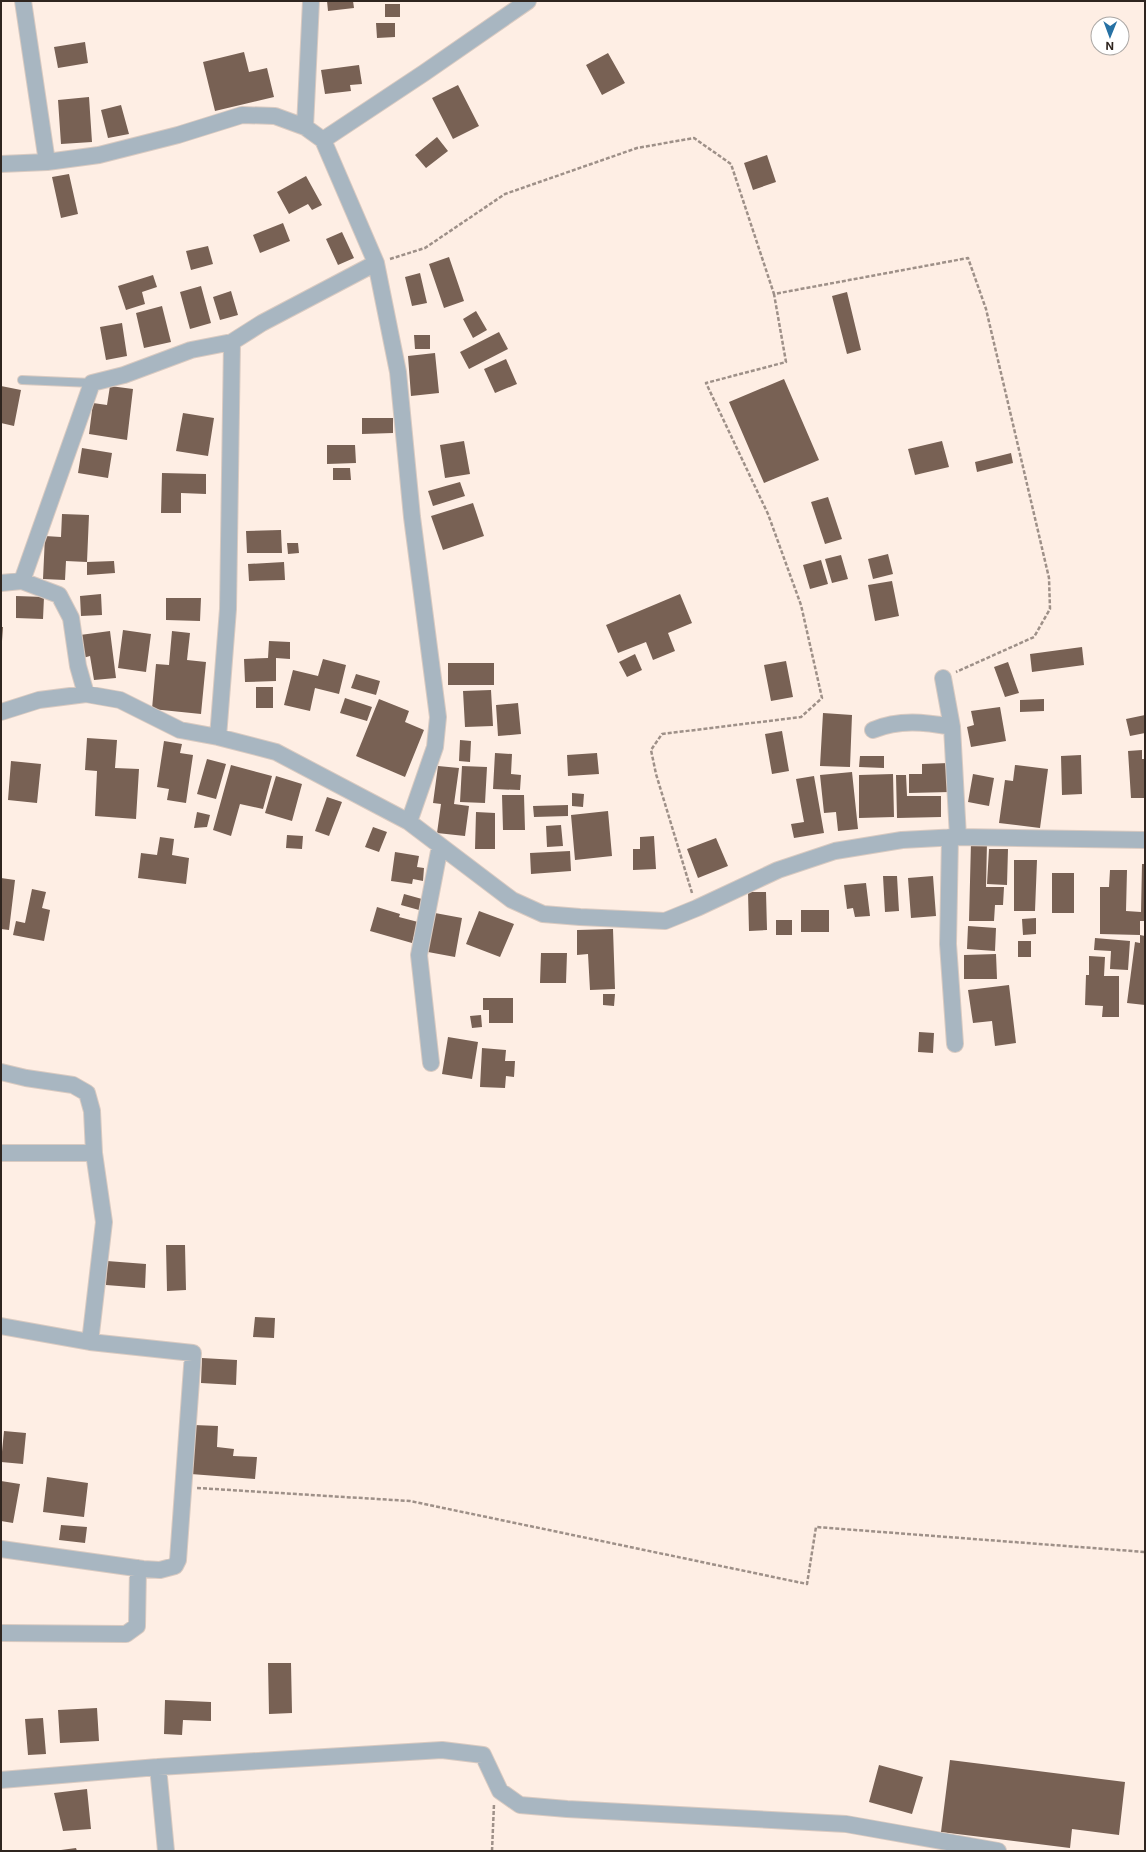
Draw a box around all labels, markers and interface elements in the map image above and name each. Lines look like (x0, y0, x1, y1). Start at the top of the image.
north arrow (1090, 16, 1130, 56)
text: N (1106, 39, 1114, 53)

